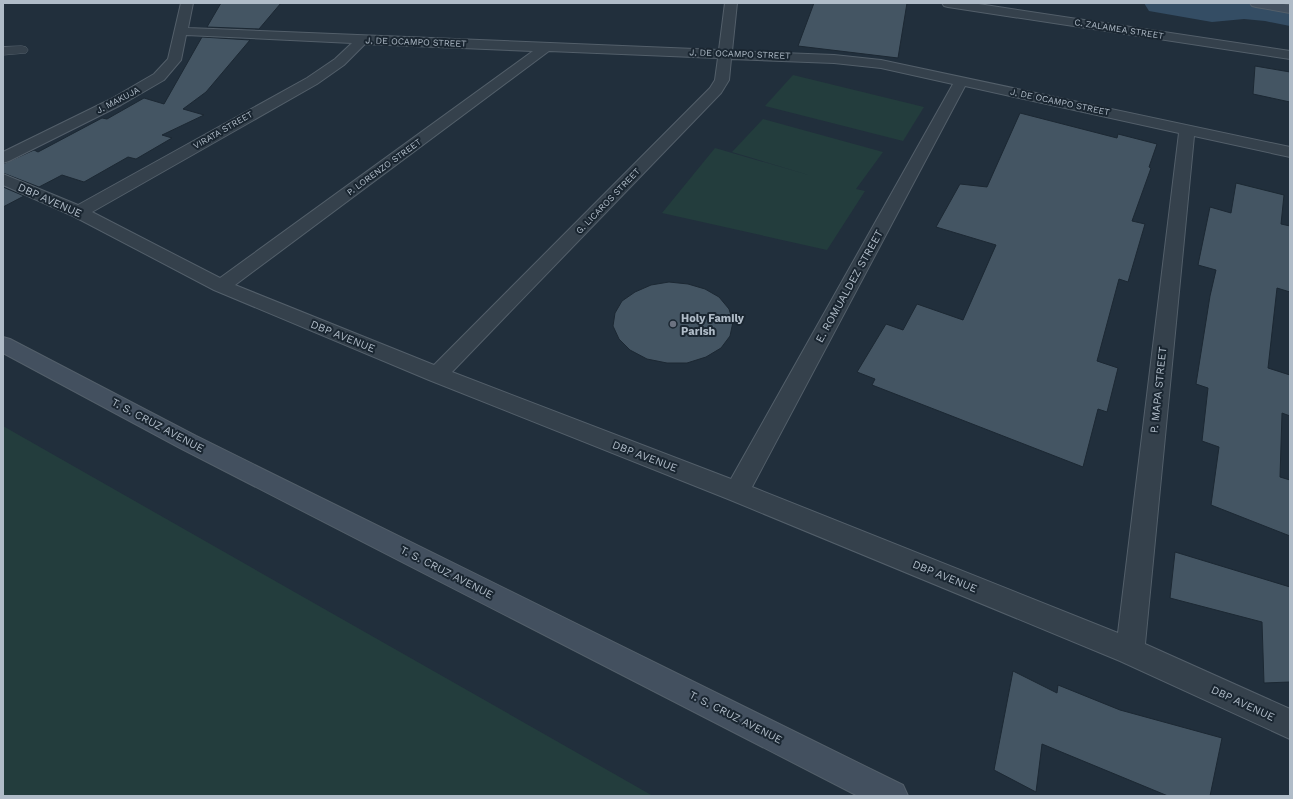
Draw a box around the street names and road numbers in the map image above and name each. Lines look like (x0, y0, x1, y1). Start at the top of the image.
street label: C. ZALAMEA STREET (1074, 17, 1165, 41)
street label: J. DE OCAMPO STREET (365, 35, 467, 49)
street label: J. DE OCAMPO STREET (689, 47, 791, 61)
street label: J. MAKUJA (95, 85, 141, 115)
street label: J. DE OCAMPO STREET (1009, 87, 1111, 118)
street label: VIRATA STREET (192, 109, 255, 151)
street label: P. LORENZO STREET (345, 136, 424, 197)
street label: G. LICAROS STREET (574, 166, 642, 236)
street label: DBP AVENUE (16, 181, 84, 220)
street label: E. ROMUALDEZ STREET (813, 227, 886, 345)
street label: DBP AVENUE (309, 318, 377, 355)
street label: P. MAPA STREET (1147, 346, 1170, 434)
street label: T. S. CRUZ AVENUE (109, 396, 206, 455)
street label: DBP AVENUE (611, 438, 679, 475)
street label: T. S. CRUZ AVENUE (398, 543, 495, 602)
street label: DBP AVENUE (911, 558, 979, 595)
street label: DBP AVENUE (1209, 683, 1277, 724)
street label: T. S. CRUZ AVENUE (687, 688, 784, 747)

